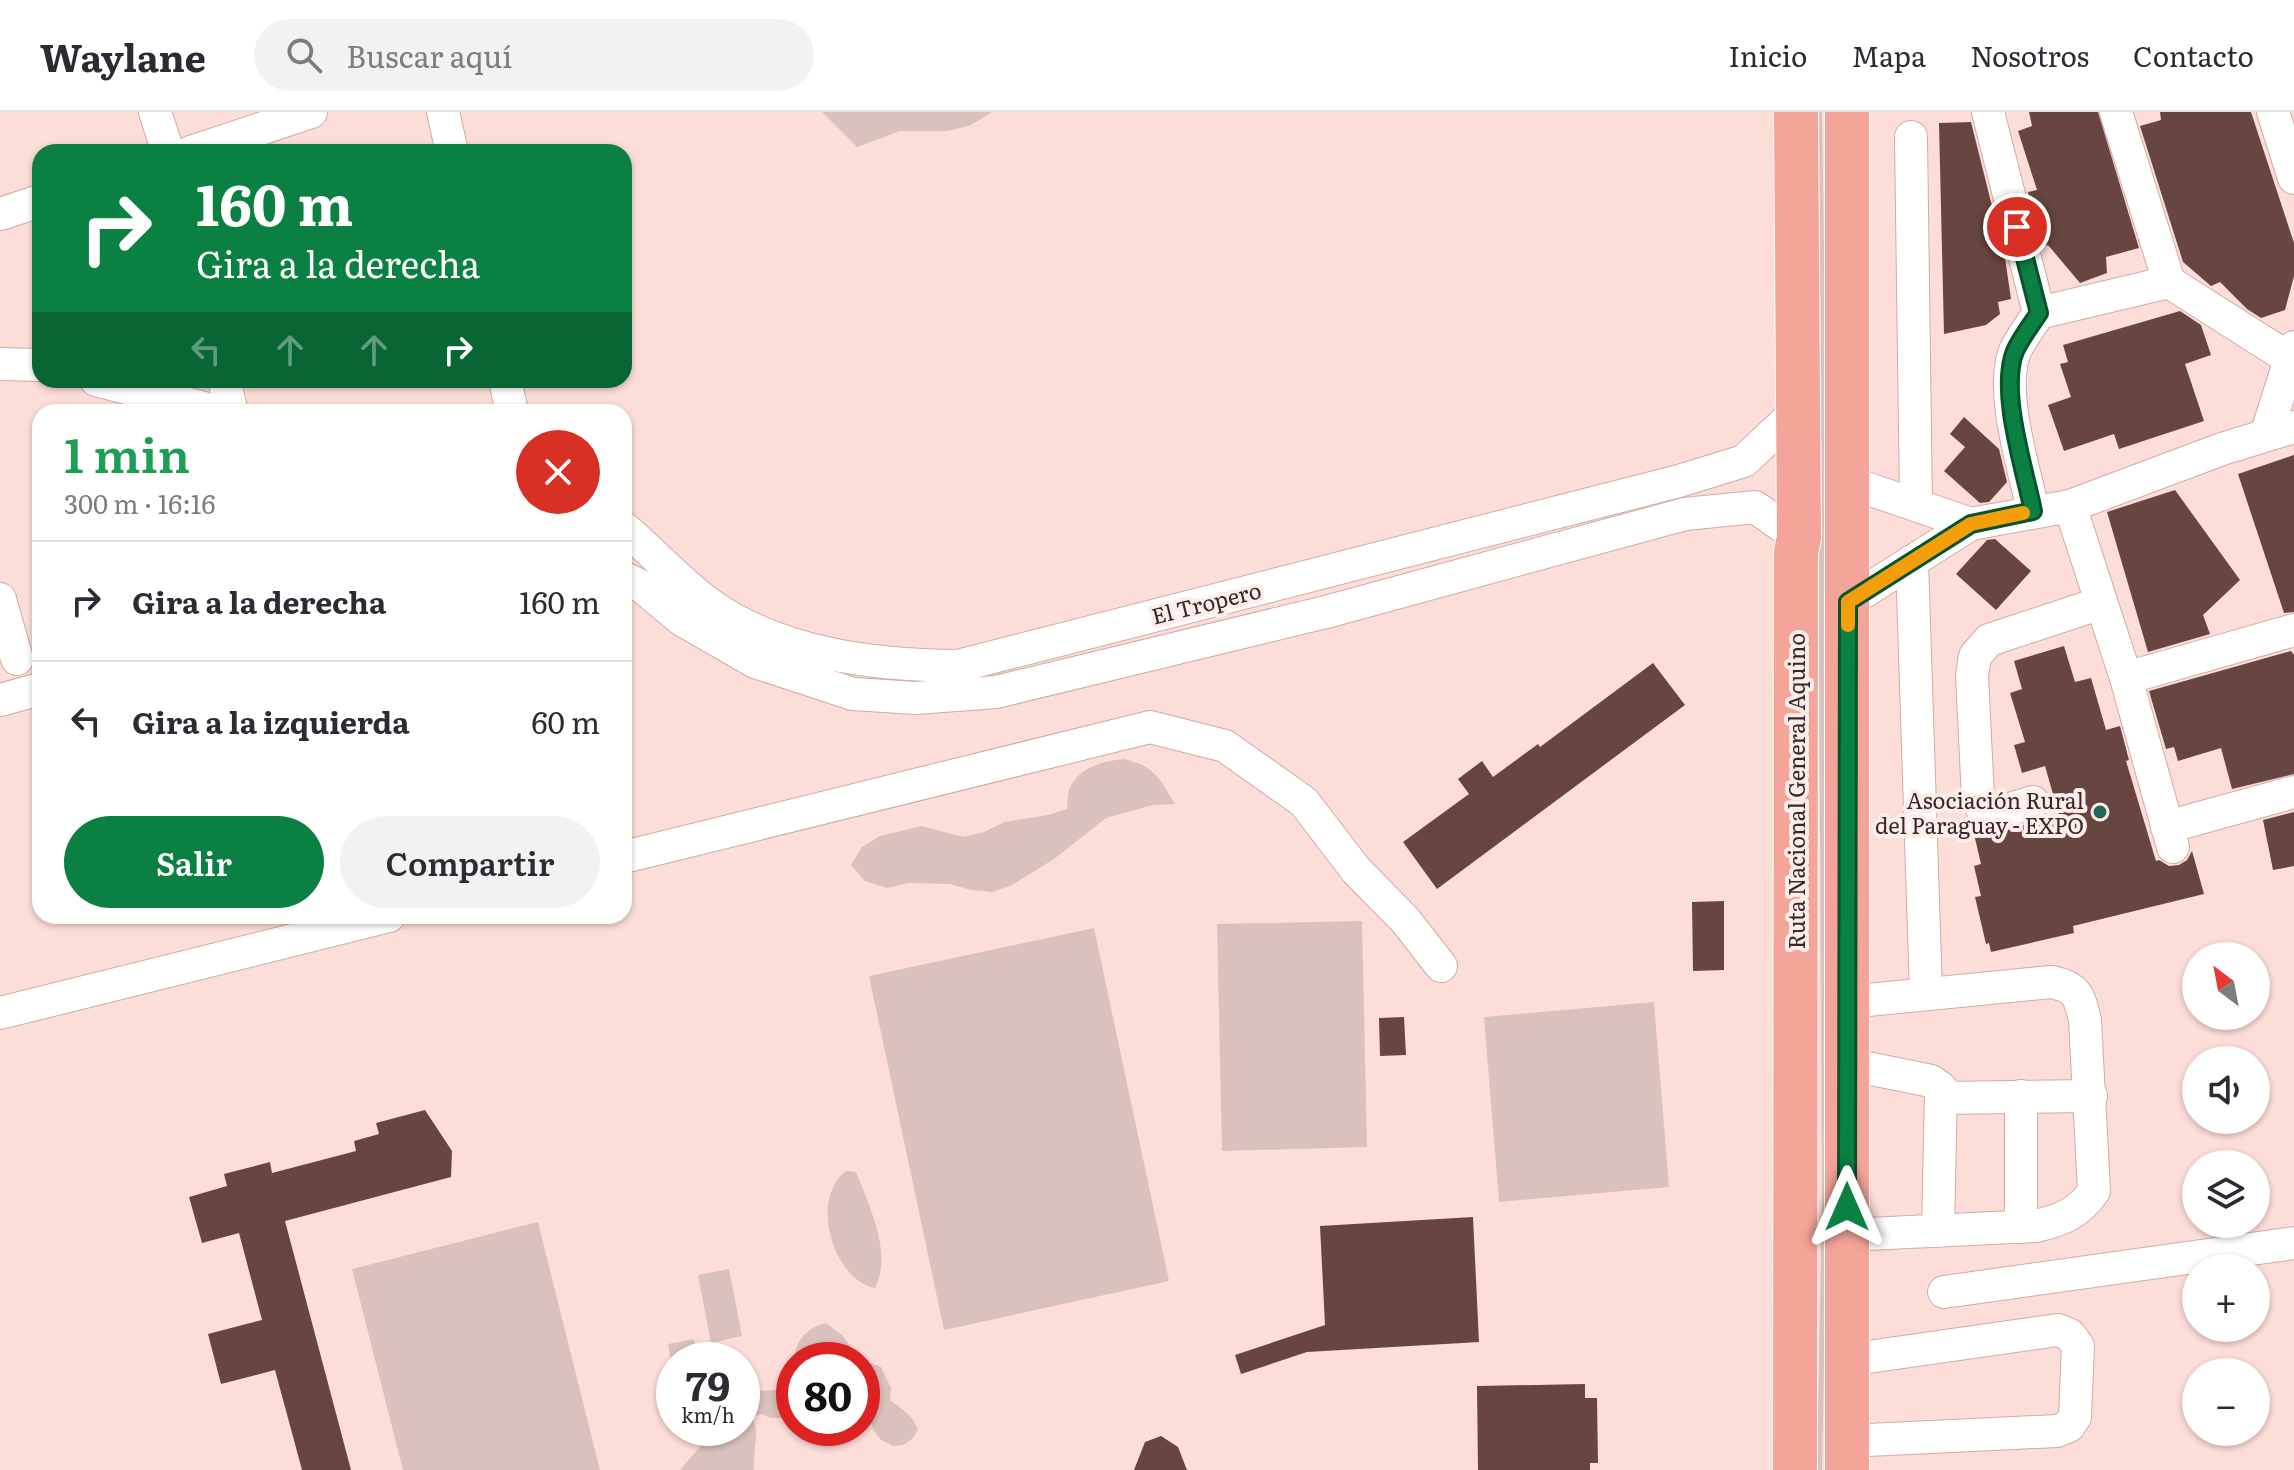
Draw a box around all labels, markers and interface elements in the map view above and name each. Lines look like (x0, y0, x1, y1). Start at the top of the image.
search box (254, 19, 814, 91)
text: Waylane (40, 27, 206, 84)
icon: search (282, 33, 326, 77)
text: Buscar aquí (346, 33, 512, 77)
text: Inicio (1728, 34, 1807, 76)
text: Mapa (1851, 34, 1926, 76)
text: Nosotros (1970, 34, 2089, 76)
text: Contacto (2133, 34, 2254, 76)
text: 160 m (196, 160, 353, 243)
icon: right (64, 176, 168, 280)
pin (1983, 193, 2051, 261)
icon: arrive (1995, 205, 2039, 249)
text: Gira a la derecha (196, 236, 480, 289)
icon: left (184, 328, 228, 372)
icon: ahead (268, 328, 312, 372)
icon: ahead (352, 328, 396, 372)
icon: right (436, 328, 480, 372)
text: 1 min (64, 417, 190, 488)
button: close (516, 430, 600, 514)
text: 300 m · 16:16 (64, 483, 215, 522)
street label: El Tropero (1148, 572, 1264, 632)
icon: right (64, 579, 108, 623)
text: Gira a la derecha (132, 579, 386, 623)
text: 160 m (519, 579, 600, 623)
street label: Ruta Nacional General Aquino (1779, 633, 1812, 949)
icon: left (64, 699, 108, 743)
text: Gira a la izquierda (132, 699, 410, 743)
text: 60 m (531, 699, 600, 743)
place label: Asociación Rural del Paraguay - EXPO (1875, 783, 2084, 841)
marker: Asociación Rural del Paraguay - EXPO (2091, 803, 2109, 821)
button: Salir (64, 816, 324, 908)
button: Compartir (340, 816, 600, 908)
north arrow (2182, 942, 2270, 1030)
map controls (2182, 942, 2270, 1446)
button: sound (2182, 1046, 2270, 1134)
button: layers (2182, 1150, 2270, 1238)
position arrow (1805, 1165, 1889, 1249)
button: + (2182, 1254, 2270, 1342)
speed limit sign: 80 (776, 1342, 880, 1446)
text: 79 (686, 1354, 730, 1413)
button: − (2182, 1358, 2270, 1446)
text: km/h (681, 1399, 735, 1429)

